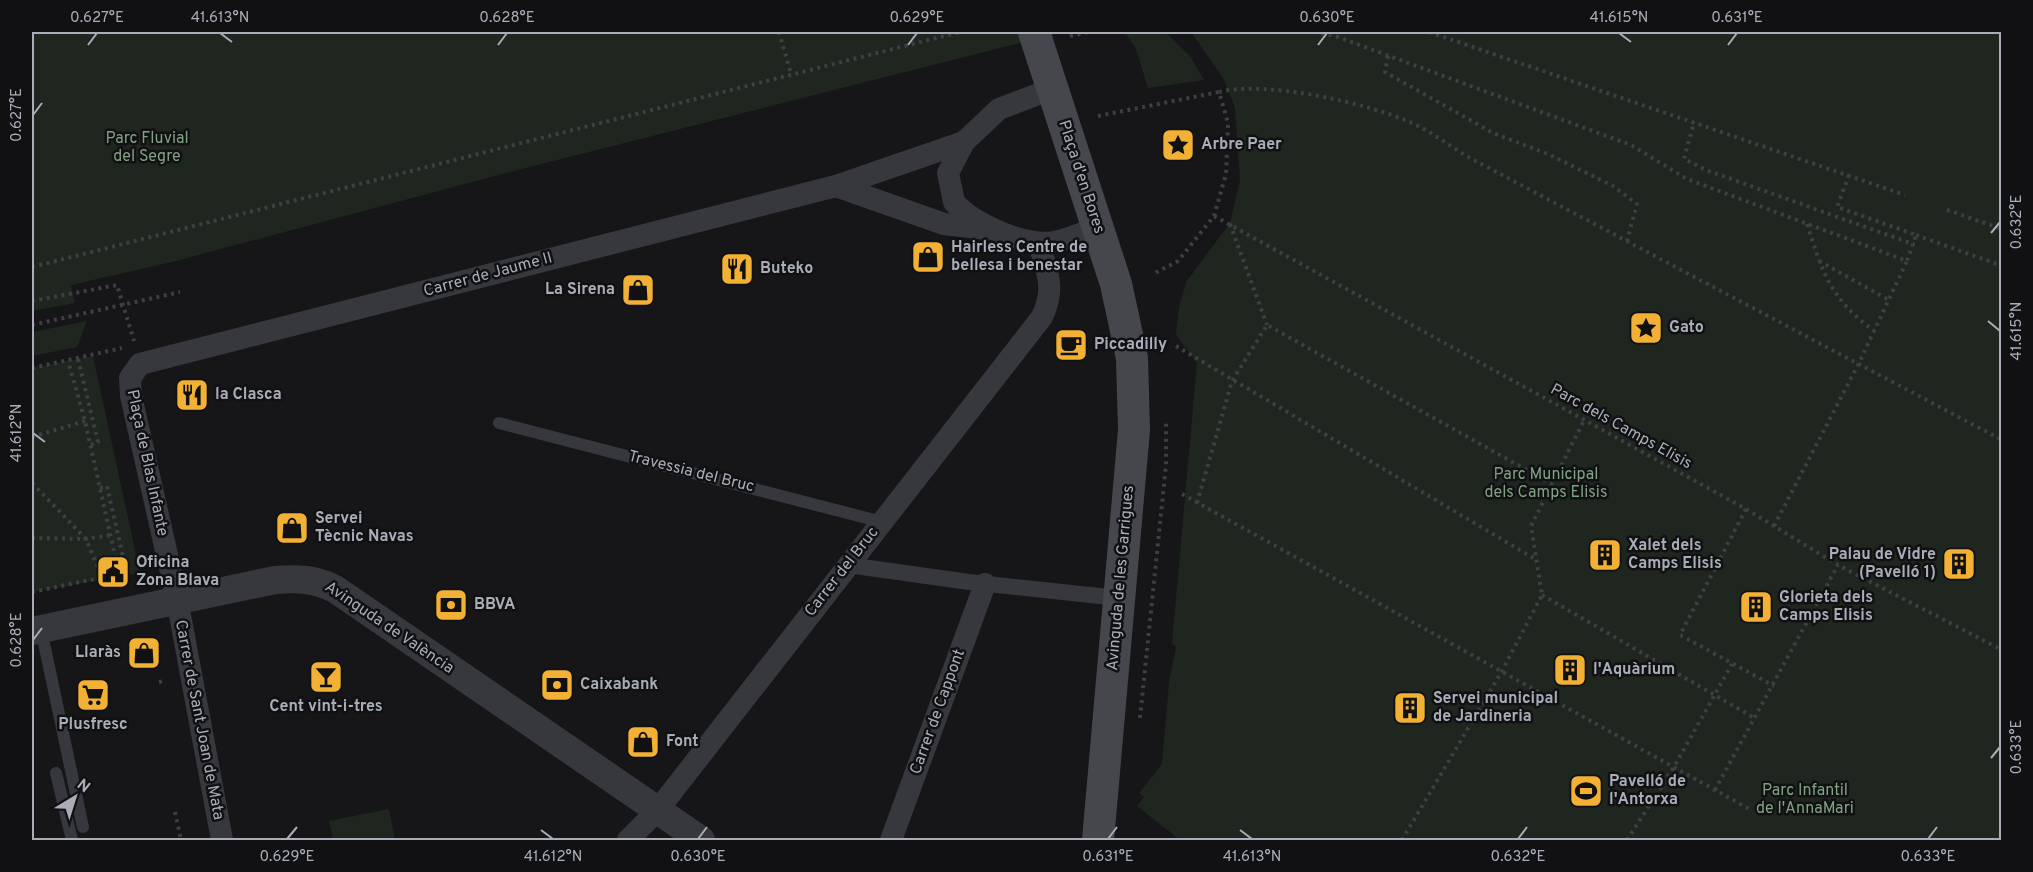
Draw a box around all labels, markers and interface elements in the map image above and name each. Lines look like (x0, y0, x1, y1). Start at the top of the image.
text: 0.627°E (70, 9, 124, 28)
text: 41.613°N (191, 9, 249, 28)
text: 0.628°E (479, 9, 535, 28)
text: 0.629°E (889, 9, 945, 28)
text: 0.630°E (1299, 9, 1355, 28)
text: 41.615°N (1590, 9, 1648, 28)
text: 0.631°E (1711, 9, 1763, 28)
text: 0.627°E (8, 88, 27, 142)
street label: Plaça d'en Bores (1053, 118, 1109, 236)
place icon: Arbre Paer (1160, 127, 1196, 163)
park label: Parc Fluvial del Segre (105, 129, 189, 167)
place label: Arbre Paer (1201, 135, 1282, 155)
text: 0.632°E (2008, 194, 2027, 250)
place label: Hairless Centre de bellesa i benestar (951, 238, 1087, 276)
shop icon: Hairless Centre de bellesa i benestar (910, 239, 946, 275)
street label: Carrer de Jaume II (421, 248, 555, 302)
restaurant icon: Buteko (719, 251, 755, 287)
place label: Buteko (760, 259, 813, 279)
shop icon: La Sirena (620, 272, 656, 308)
place label: La Sirena (545, 280, 615, 300)
text: 41.615°N (2008, 302, 2027, 360)
place icon: Gato (1628, 310, 1664, 346)
place label: Gato (1669, 318, 1704, 338)
cafe icon: Piccadilly (1053, 327, 1089, 363)
place label: Piccadilly (1094, 335, 1167, 355)
restaurant icon: la Clasca (174, 377, 210, 413)
street label: Parc dels Camps Elisis (1547, 380, 1695, 474)
place label: la Clasca (215, 385, 282, 405)
street label: Plaça de Blas Infante (122, 388, 172, 538)
text: 41.612°N (8, 404, 27, 462)
street label: Travessia del Bruc (626, 447, 756, 497)
park label: Parc Municipal dels Camps Elisis (1485, 465, 1607, 503)
street label: Avinguda de les Garrigues (1103, 485, 1139, 671)
place label: Servei Tècnic Navas (315, 509, 414, 547)
shop icon: Servei Tècnic Navas (274, 510, 310, 546)
street label: Carrer del Bruc (801, 523, 883, 621)
place label: Xalet dels Camps Elisis (1628, 536, 1722, 574)
building icon: Xalet dels Camps Elisis (1587, 537, 1623, 573)
place label: Palau de Vidre (Pavelló 1) (1829, 545, 1936, 583)
building icon: Palau de Vidre (Pavelló 1) (1941, 546, 1977, 582)
place label: Oficina Zona Blava (136, 553, 219, 591)
public building icon: Oficina Zona Blava (95, 554, 131, 590)
street label: Avinguda de València (321, 577, 457, 679)
bank icon: BBVA (433, 587, 469, 623)
place label: Glorieta dels Camps Elisis (1779, 588, 1873, 626)
building icon: Glorieta dels Camps Elisis (1738, 589, 1774, 625)
place label: BBVA (474, 595, 516, 615)
text: 0.628°E (8, 612, 27, 668)
street label: Carrer de Sant Joan de Mata (170, 618, 228, 822)
shop icon: Llaràs (126, 635, 162, 671)
place label: Llaràs (75, 643, 121, 663)
street label: Carrer de Cappont (906, 647, 970, 777)
building icon: l'Aquàrium (1552, 652, 1588, 688)
bar icon: Cent vint-i-tres (308, 659, 344, 695)
place label: l'Aquàrium (1593, 660, 1675, 680)
bank icon: Caixabank (539, 667, 575, 703)
place label: Caixabank (580, 675, 658, 695)
supermarket icon: Plusfresc (75, 677, 111, 713)
place label: Servei municipal de Jardineria (1433, 689, 1558, 727)
building icon: Servei municipal de Jardineria (1392, 690, 1428, 726)
place label: Cent vint-i-tres (269, 697, 383, 717)
place label: Plusfresc (58, 715, 128, 735)
text: 0.633°E (2008, 719, 2027, 775)
shop icon: Font (625, 724, 661, 760)
place label: Font (666, 732, 698, 752)
north arrow (45, 767, 105, 827)
place label: Pavelló de l'Antorxa (1609, 772, 1686, 810)
sports icon: Pavelló de l'Antorxa (1568, 773, 1604, 809)
text: N (72, 775, 94, 798)
park label: Parc Infantil de l'AnnaMari (1756, 781, 1854, 819)
text: 0.629°E (259, 848, 315, 867)
text: 41.612°N (524, 848, 582, 867)
text: 0.630°E (670, 848, 726, 867)
text: 0.631°E (1082, 848, 1134, 867)
text: 41.613°N (1223, 848, 1281, 867)
text: 0.632°E (1491, 848, 1546, 867)
text: 0.633°E (1900, 848, 1956, 867)

